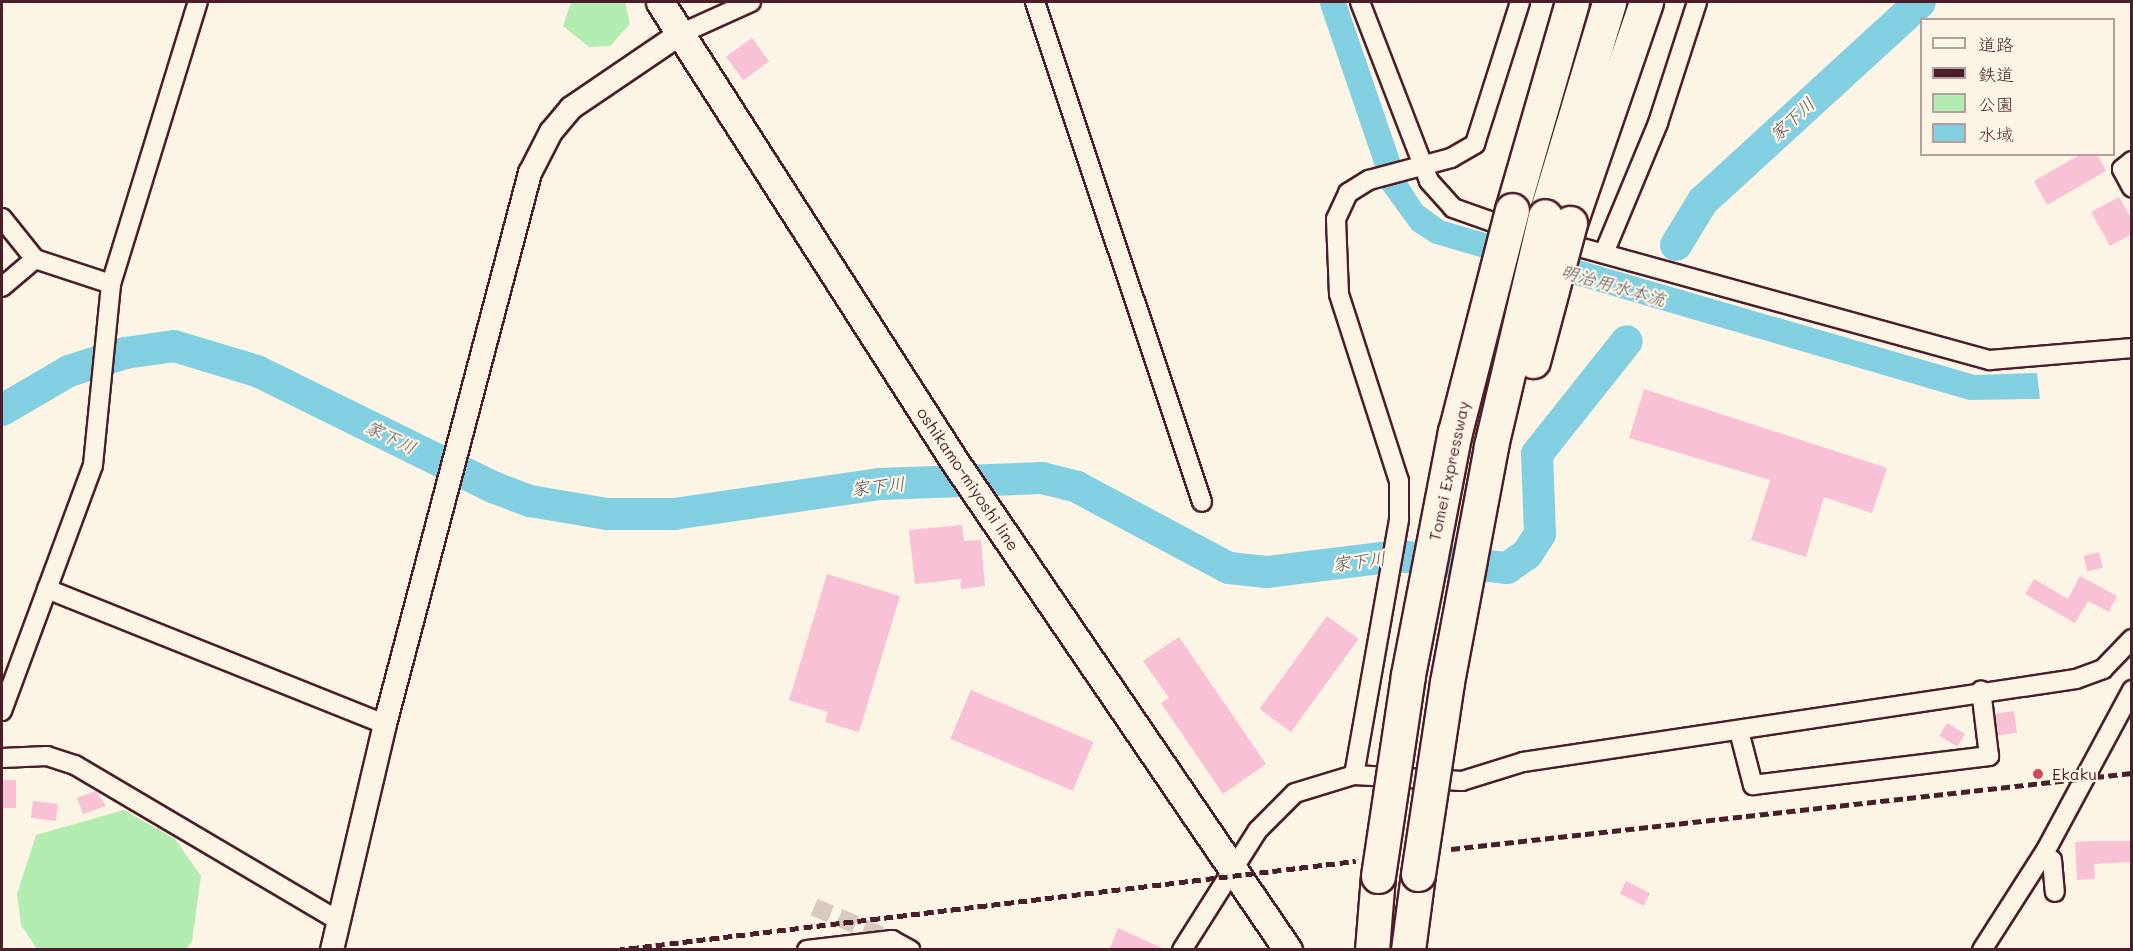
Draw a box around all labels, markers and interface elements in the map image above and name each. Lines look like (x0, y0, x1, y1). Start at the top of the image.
legend (1920, 18, 2115, 156)
text: 道路 (1978, 32, 2014, 56)
text: 鉄道 (1978, 62, 2014, 86)
text: 公園 (1978, 92, 2014, 116)
water label: 家下川 (1765, 93, 1819, 145)
text: 水域 (1978, 122, 2014, 146)
water label: 明治用水本流 (1558, 260, 1668, 310)
street label: Tomei Expressway (1425, 399, 1473, 543)
street label: oshikamo-miyoshi line (913, 404, 1023, 554)
water label: 家下川 (362, 415, 420, 459)
water label: 家下川 (850, 472, 906, 500)
water label: 家下川 (1331, 547, 1387, 575)
place label: Ekaku (2052, 764, 2097, 784)
marker: Ekaku (2029, 765, 2047, 783)

